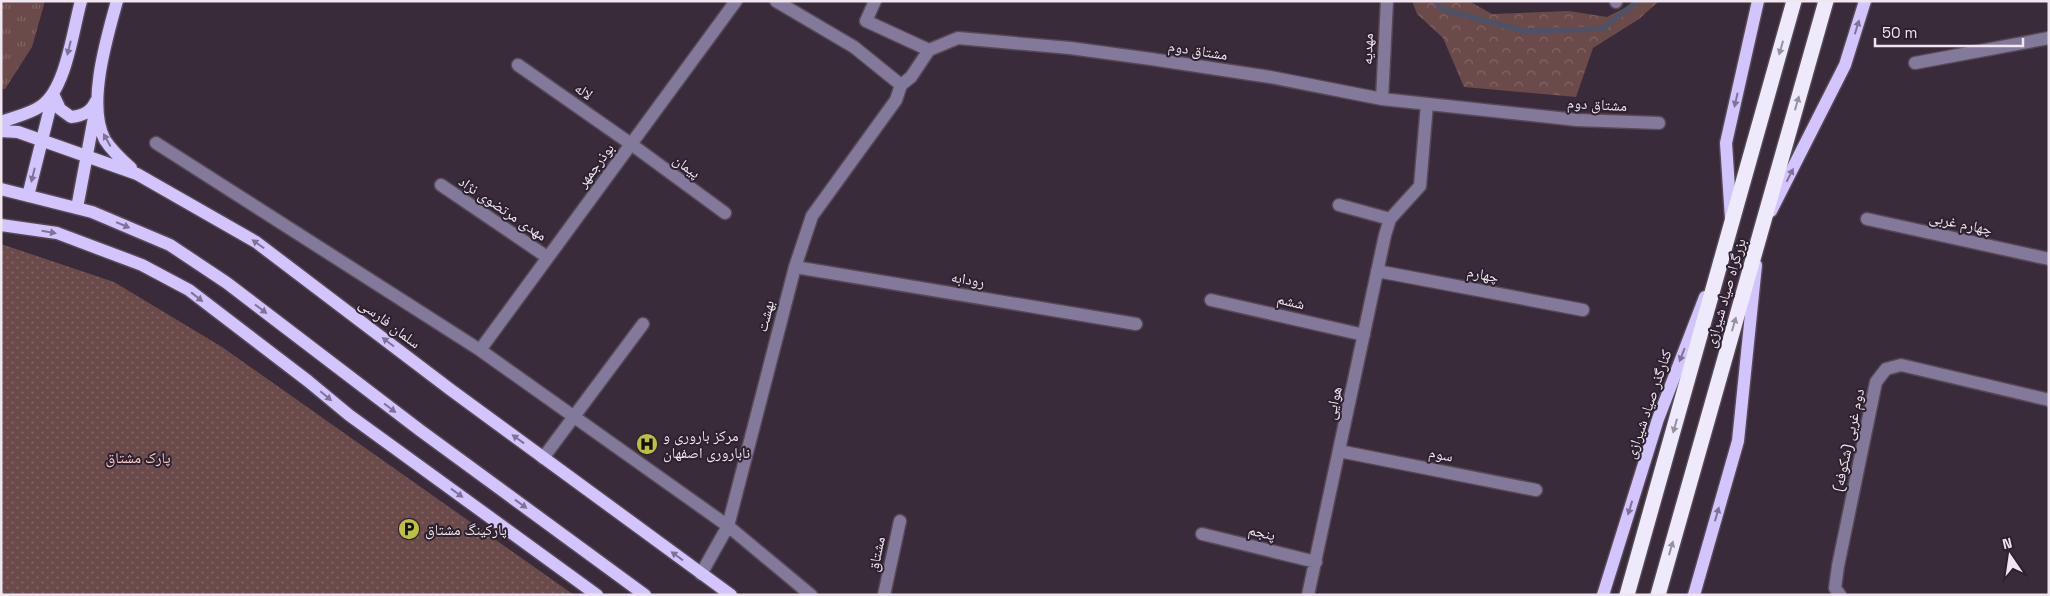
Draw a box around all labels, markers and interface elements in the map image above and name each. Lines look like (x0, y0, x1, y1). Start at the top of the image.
scale bar (1875, 15, 2022, 47)
one-way arrow (1853, 20, 1861, 35)
text: 50 m (1882, 23, 1917, 42)
street label: مهدیه (1357, 33, 1377, 65)
street label: مشتاق دوم (1167, 36, 1229, 65)
one-way arrow (64, 41, 72, 56)
one-way arrow (1777, 41, 1785, 56)
street label: لاله (571, 78, 597, 104)
street label: مشتاق دوم (1566, 93, 1628, 116)
one-way arrow (1732, 93, 1740, 108)
one-way arrow (1793, 95, 1801, 110)
one-way arrow (103, 132, 111, 147)
street label: بوذرجمهر (572, 139, 618, 192)
street label: پیمان (669, 150, 704, 183)
one-way arrow (29, 167, 37, 183)
one-way arrow (1786, 168, 1794, 182)
street label: مهدی مرتضوی نژاد (455, 171, 551, 245)
street label: چهارم غربی (1927, 207, 1995, 240)
one-way arrow (116, 221, 130, 229)
one-way arrow (42, 229, 58, 237)
street label: بزرگراه صیاد شیرازی (1700, 236, 1751, 350)
one-way arrow (251, 239, 265, 249)
street label: چهارم (1465, 262, 1501, 287)
street label: رودابه (950, 267, 986, 291)
street label: ششم (1275, 289, 1307, 314)
one-way arrow (190, 292, 203, 303)
street label: سلمان فارسی (355, 294, 425, 353)
street label: بهشت (752, 298, 778, 334)
one-way arrow (254, 304, 267, 315)
one-way arrow (1731, 317, 1739, 332)
one-way arrow (381, 337, 394, 347)
street label: کنارگذر صیاد شیرازی (1620, 347, 1677, 461)
one-way arrow (1678, 347, 1686, 362)
street label: هوایی (1320, 385, 1347, 422)
street label: دوم غربی (شکوفه) (1828, 387, 1869, 493)
one-way arrow (320, 390, 332, 402)
one-way arrow (383, 402, 396, 413)
one-way arrow (1671, 418, 1679, 433)
place label: مرکز باروری و ناباروری اصفهان (663, 426, 750, 463)
hospital icon: مرکز باروری و ناباروری اصفهان (635, 432, 659, 456)
one-way arrow (511, 434, 525, 444)
street label: سوم (1427, 442, 1455, 467)
park label: پارک مشتاق (105, 448, 171, 468)
one-way arrow (450, 488, 464, 498)
one-way arrow (514, 499, 528, 509)
one-way arrow (1625, 501, 1633, 516)
one-way arrow (1713, 507, 1721, 522)
parking icon: پارکینگ مشتاق (397, 517, 421, 541)
place label: پارکینگ مشتاق (425, 520, 507, 540)
street label: پنجم (1246, 520, 1278, 545)
north arrow (1985, 531, 2035, 581)
street label: مشتاق (863, 534, 890, 574)
text: N (2000, 534, 2014, 553)
one-way arrow (1667, 540, 1675, 555)
one-way arrow (670, 551, 684, 561)

